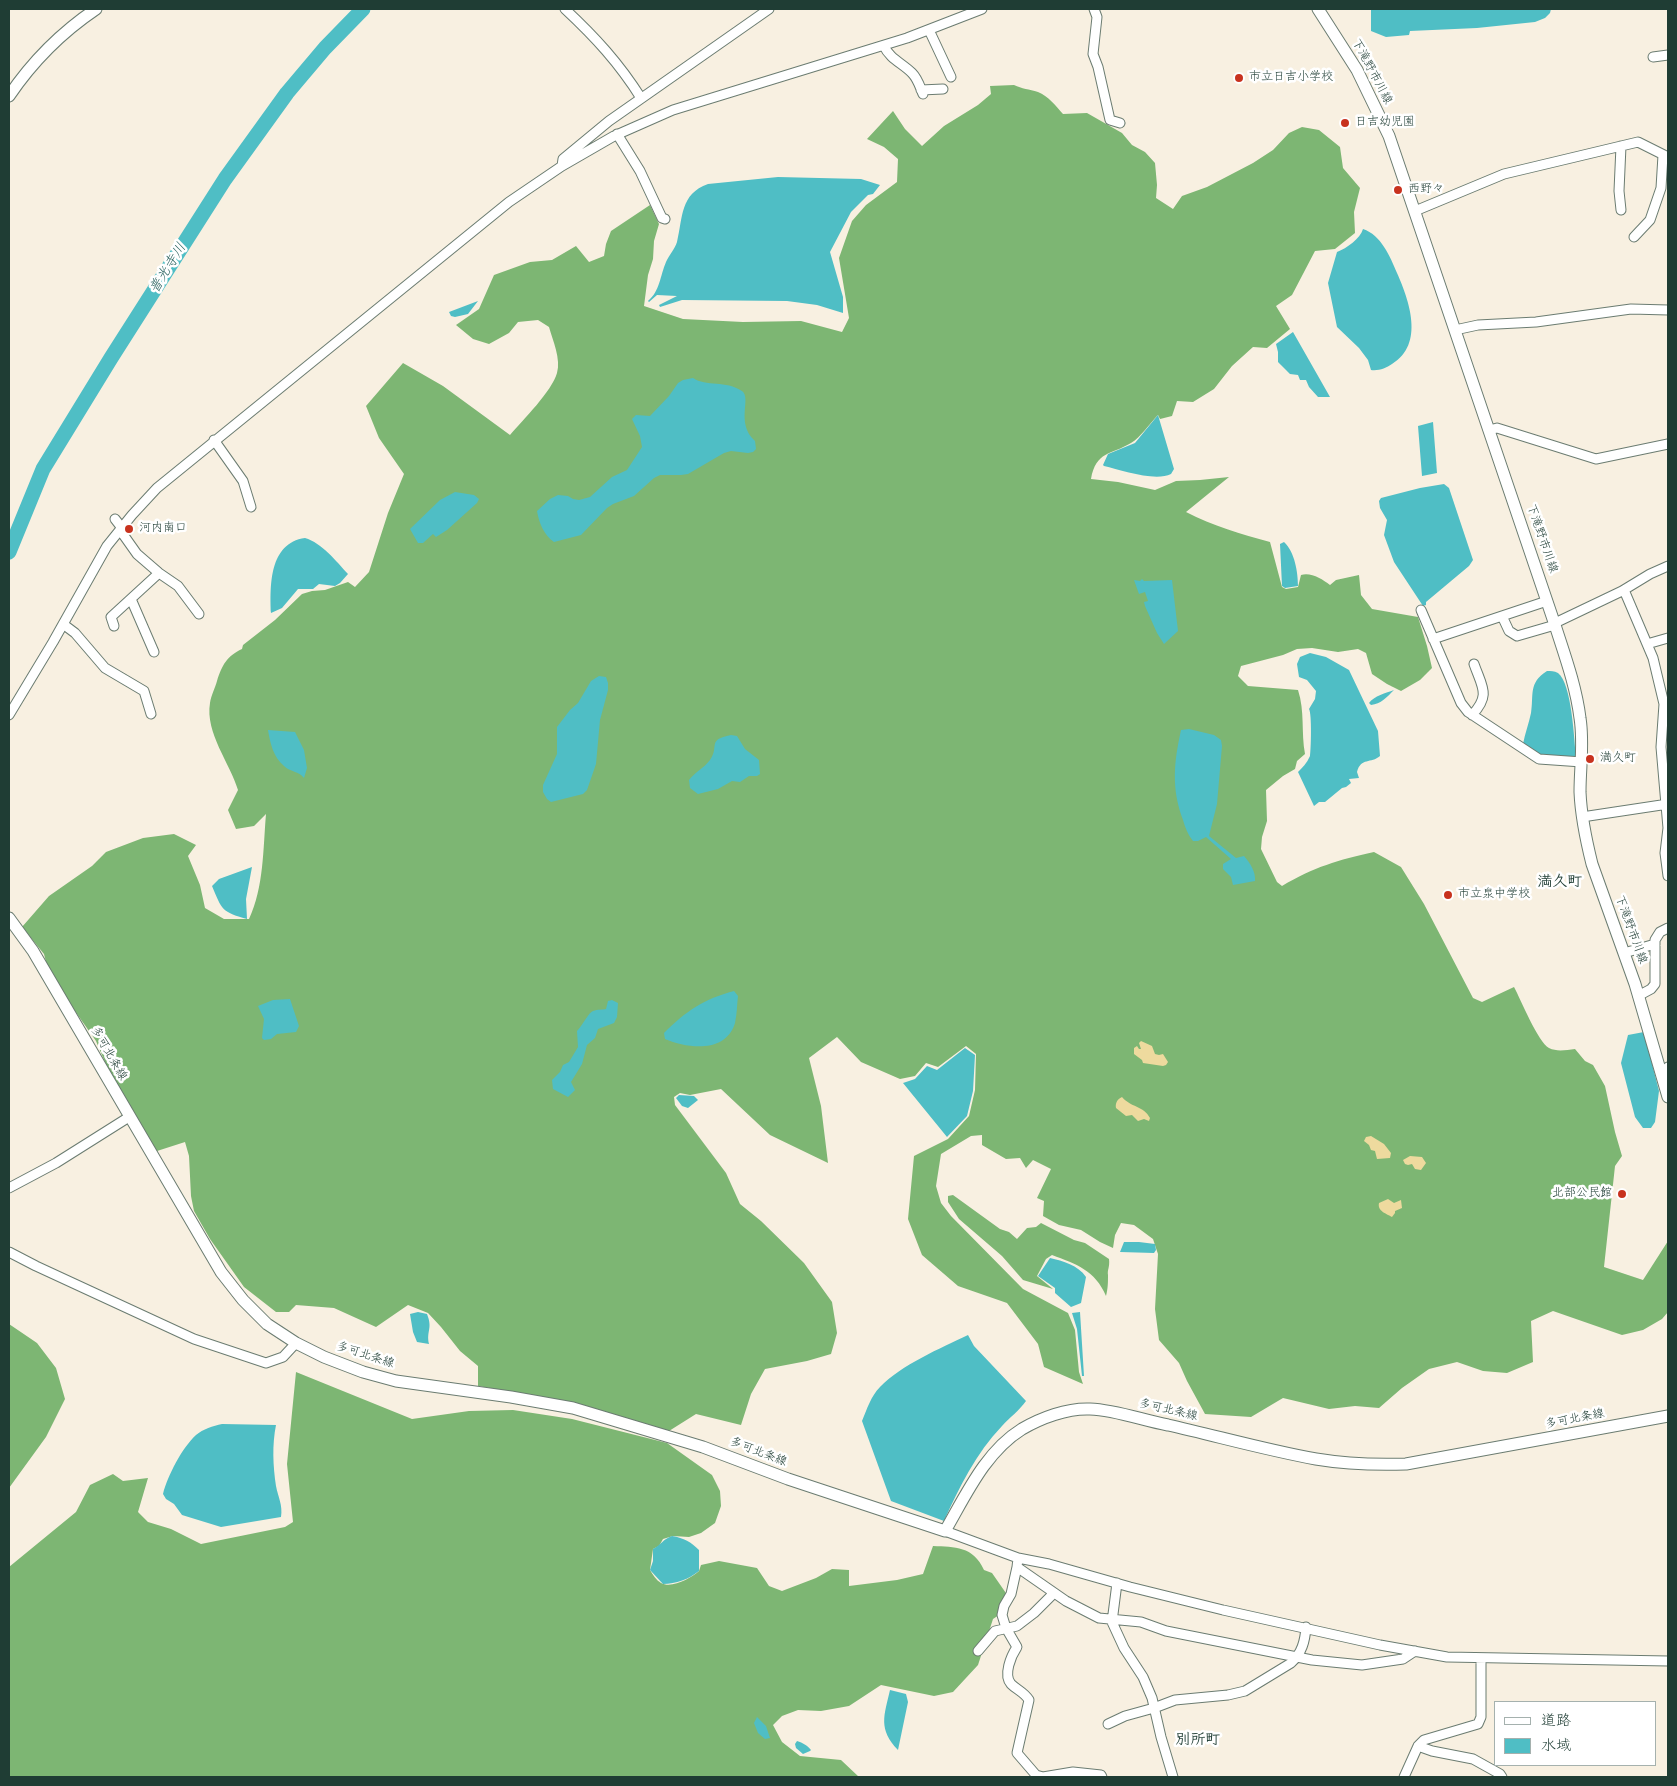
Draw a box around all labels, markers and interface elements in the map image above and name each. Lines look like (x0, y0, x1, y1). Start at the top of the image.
street label: 下滝野市川線 (1348, 37, 1394, 107)
place label: 市立日吉小学校 (1249, 71, 1333, 85)
marker: 市立日吉小学校 (1233, 72, 1245, 84)
place label: 日吉幼児園 (1355, 116, 1415, 130)
marker: 日吉幼児園 (1339, 117, 1351, 129)
place label: 西野々 (1408, 183, 1444, 197)
marker: 西野々 (1392, 184, 1404, 196)
water label: 普光寺川 (147, 241, 191, 297)
street label: 下滝野市川線 (1522, 503, 1560, 575)
place label: 河内南口 (139, 522, 187, 536)
marker: 河内南口 (123, 523, 135, 535)
place label: 満久町 (1600, 752, 1636, 766)
marker: 満久町 (1584, 753, 1596, 765)
district label: 満久町 (1538, 874, 1582, 892)
place label: 市立泉中学校 (1458, 888, 1530, 902)
marker: 市立泉中学校 (1442, 889, 1454, 901)
street label: 下滝野市川線 (1611, 894, 1649, 966)
street label: 多可北条線 (87, 1024, 129, 1084)
place label: 北部公民館 (1552, 1187, 1612, 1201)
marker: 北部公民館 (1616, 1188, 1628, 1200)
street label: 多可北条線 (334, 1340, 396, 1372)
street label: 多可北条線 (1137, 1397, 1199, 1425)
street label: 多可北条線 (1544, 1407, 1606, 1433)
street label: 多可北条線 (727, 1436, 789, 1470)
legend (1494, 1701, 1657, 1766)
text: 道路 (1541, 1709, 1571, 1733)
district label: 別所町 (1176, 1732, 1220, 1750)
text: 水域 (1541, 1734, 1571, 1758)

